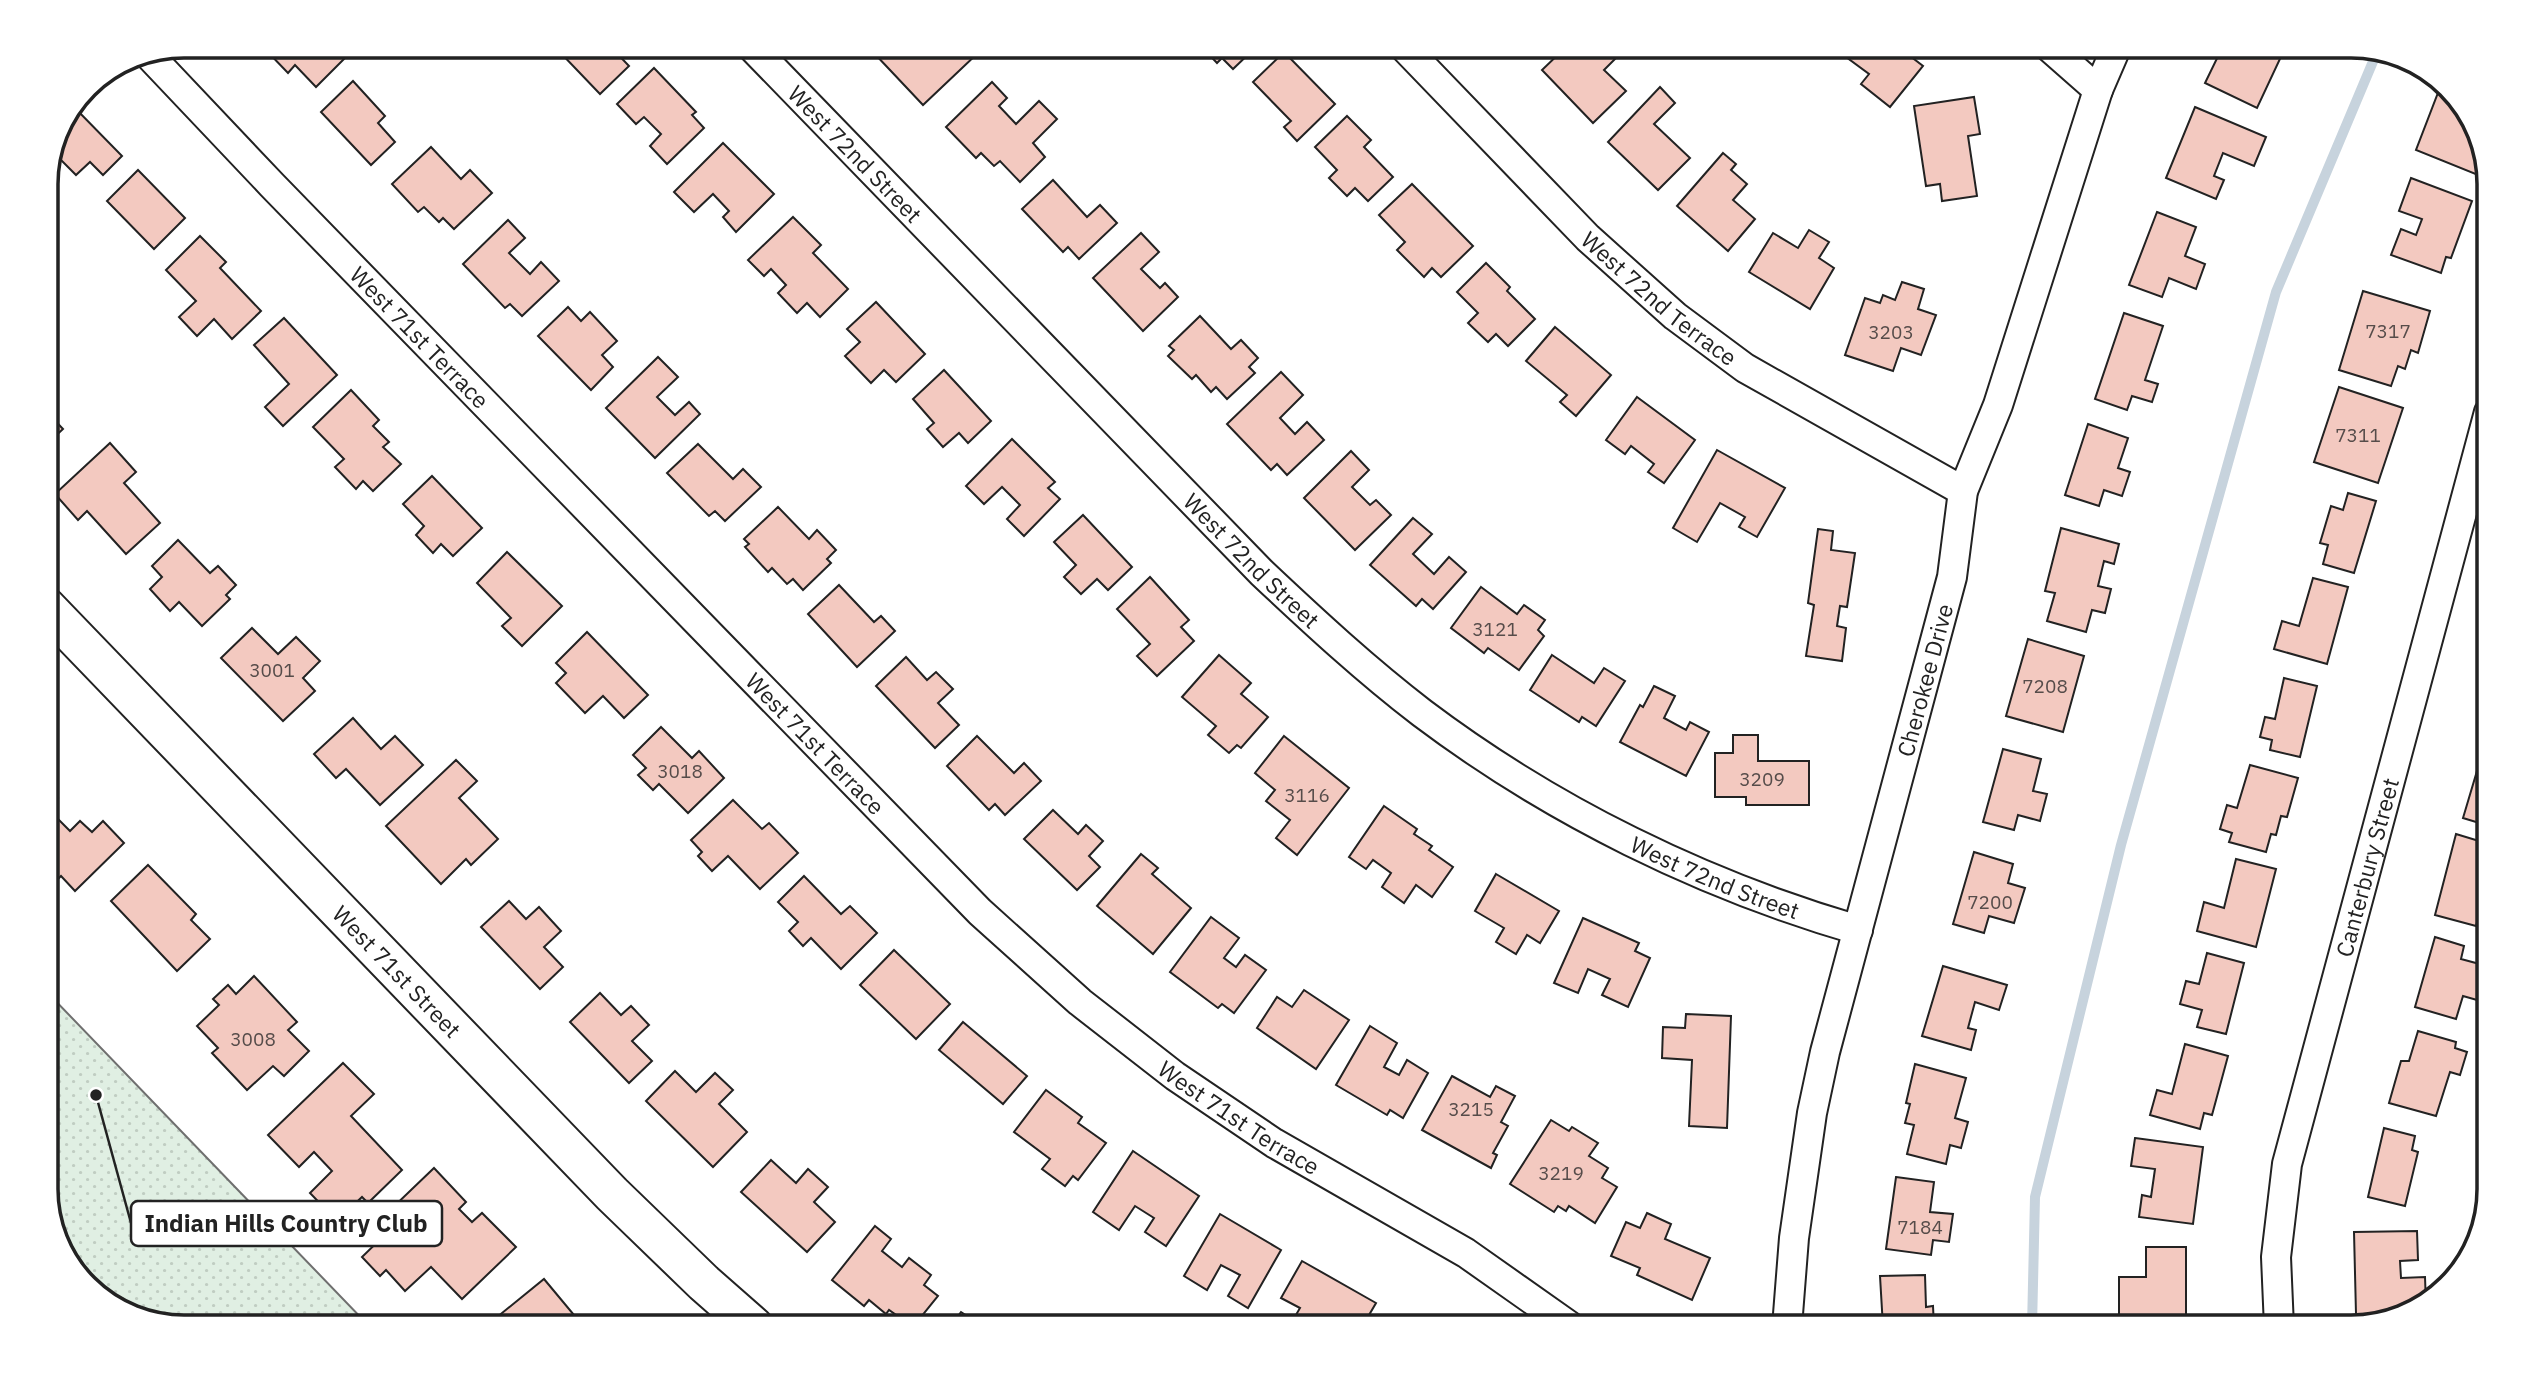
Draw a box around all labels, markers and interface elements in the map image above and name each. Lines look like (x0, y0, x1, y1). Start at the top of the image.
street label: West 72nd Street (782, 79, 929, 229)
street label: West 72nd Terrace (1575, 224, 1743, 372)
street label: West 71st Terrace (344, 260, 496, 414)
house number: 7317 (2365, 319, 2411, 343)
house number: 3203 (1868, 320, 1914, 344)
house number: 7311 (2335, 423, 2381, 447)
street label: West 72nd Street (1177, 486, 1326, 634)
street label: Cherokee Drive (1890, 600, 1959, 760)
house number: 3121 (1472, 617, 1518, 641)
house number: 3001 (249, 658, 295, 682)
street label: West 71st Terrace (740, 666, 892, 821)
house number: 7208 (2022, 674, 2068, 698)
house number: 3018 (657, 759, 703, 783)
house number: 3209 (1739, 767, 1785, 791)
street label: Canterbury Street (2328, 775, 2405, 960)
house number: 3116 (1284, 783, 1330, 807)
street label: West 72nd Street (1626, 829, 1803, 925)
house number: 7200 (1967, 890, 2013, 914)
street label: West 71st Street (326, 899, 468, 1044)
house number: 3008 (230, 1027, 276, 1051)
street label: West 71st Terrace (1152, 1054, 1325, 1181)
house number: 3215 (1448, 1097, 1494, 1121)
house number: 3219 (1538, 1161, 1584, 1185)
callout: Indian Hills Country Club (131, 1201, 442, 1246)
text: Indian Hills Country Club (144, 1207, 428, 1239)
house number: 7184 (1897, 1215, 1943, 1239)

